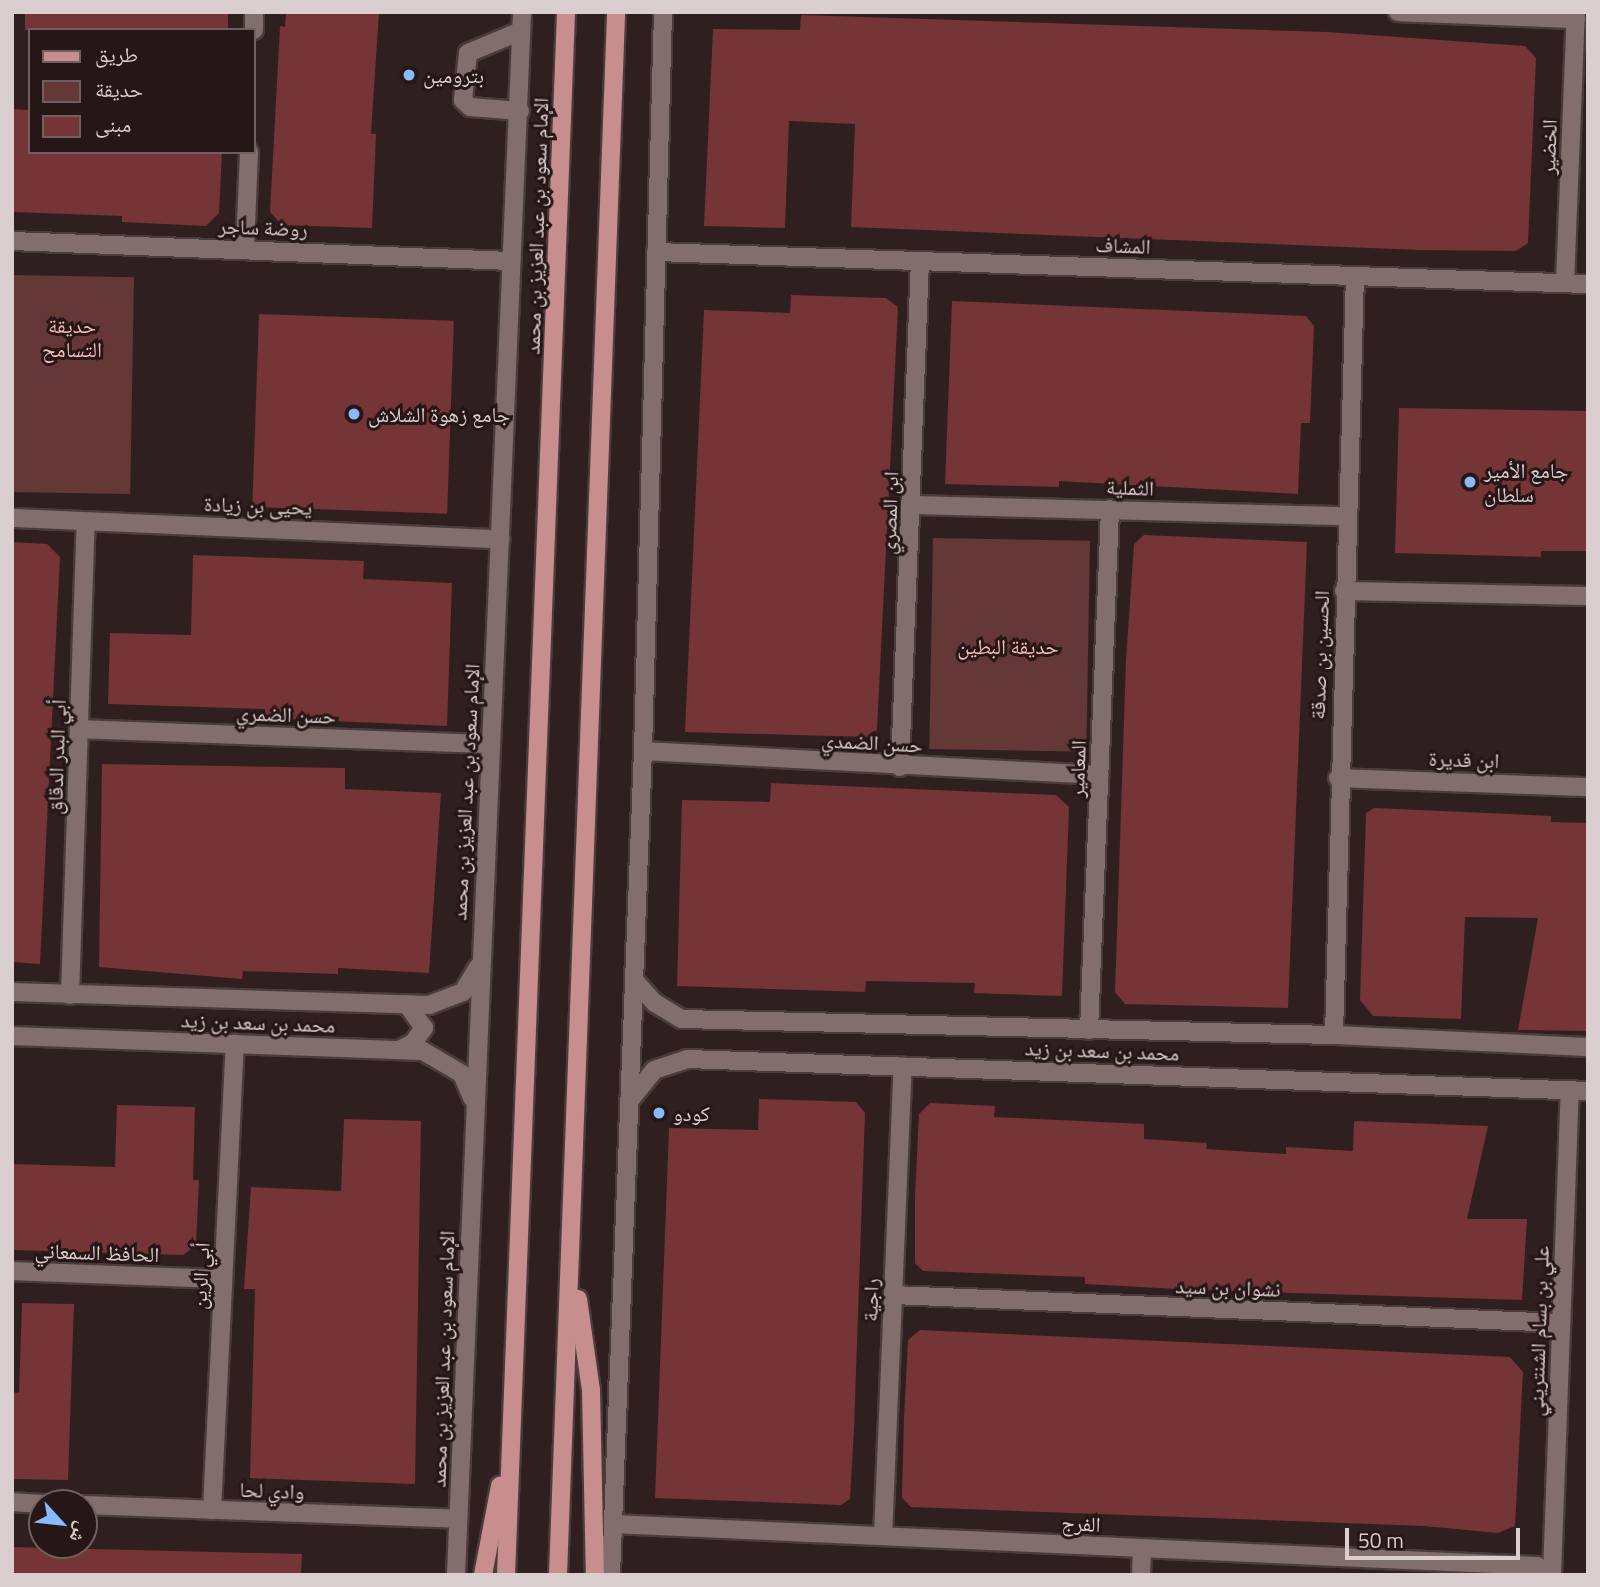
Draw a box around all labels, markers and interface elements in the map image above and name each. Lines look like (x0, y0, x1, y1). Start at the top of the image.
legend (28, 28, 256, 154)
text: طريق (95, 38, 138, 70)
place label: بترومين (423, 62, 484, 88)
marker: بترومين (401, 67, 417, 83)
text: حديقة (95, 73, 143, 105)
street label: الإمام سعود بن عبد العزيز بن محمد (519, 97, 553, 355)
text: مبنى (95, 108, 131, 140)
street label: الخضير (1534, 119, 1562, 175)
street label: روضة ساجر (218, 213, 308, 241)
street label: المشاف (1095, 231, 1151, 259)
park label: حديقة التسامح (42, 312, 102, 362)
place label: جامع زهوة الشلاش (368, 401, 510, 427)
marker: جامع زهوة الشلاش (346, 406, 362, 422)
place label: جامع الأمير سلطان (1484, 457, 1568, 507)
street label: ابن المصري (875, 471, 903, 555)
street label: الثملية (1106, 474, 1154, 500)
marker: جامع الأمير سلطان (1462, 474, 1478, 490)
street label: يحيى بن زيادة (203, 491, 313, 519)
street label: الحسين بن صدقة (1304, 590, 1334, 720)
park label: حديقة البطين (957, 633, 1059, 659)
street label: الإمام سعود بن عبد العزيز بن محمد (446, 663, 484, 921)
street label: أبي البدر الدقاق (41, 699, 71, 815)
street label: حسن الضمري (236, 700, 336, 728)
street label: حسن الضمدي (821, 727, 923, 757)
street label: المعامير (1063, 740, 1091, 798)
street label: ابن قديرة (1428, 745, 1500, 773)
street label: محمد بن سعد بن زيد (180, 1007, 336, 1037)
street label: محمد بن سعد بن زيد (1024, 1035, 1180, 1065)
place label: كودو (673, 1100, 710, 1126)
marker: كودو (651, 1105, 667, 1121)
street label: الإمام سعود بن عبد العزيز بن محمد (425, 1230, 459, 1488)
street label: الحافظ السمعاني (34, 1237, 160, 1267)
street label: أبي الرين (186, 1242, 214, 1310)
street label: علي بن بسام الشنتريني (1522, 1245, 1554, 1417)
street label: نشوان بن سيد (1175, 1273, 1281, 1301)
street label: راجية (857, 1278, 883, 1322)
street label: وادي لحا (239, 1476, 305, 1504)
north arrow (28, 1489, 98, 1559)
street label: الفرج (1061, 1509, 1101, 1537)
scale bar (1348, 1514, 1523, 1558)
text: ش (63, 1517, 98, 1548)
text: 50 m (1358, 1524, 1404, 1556)

